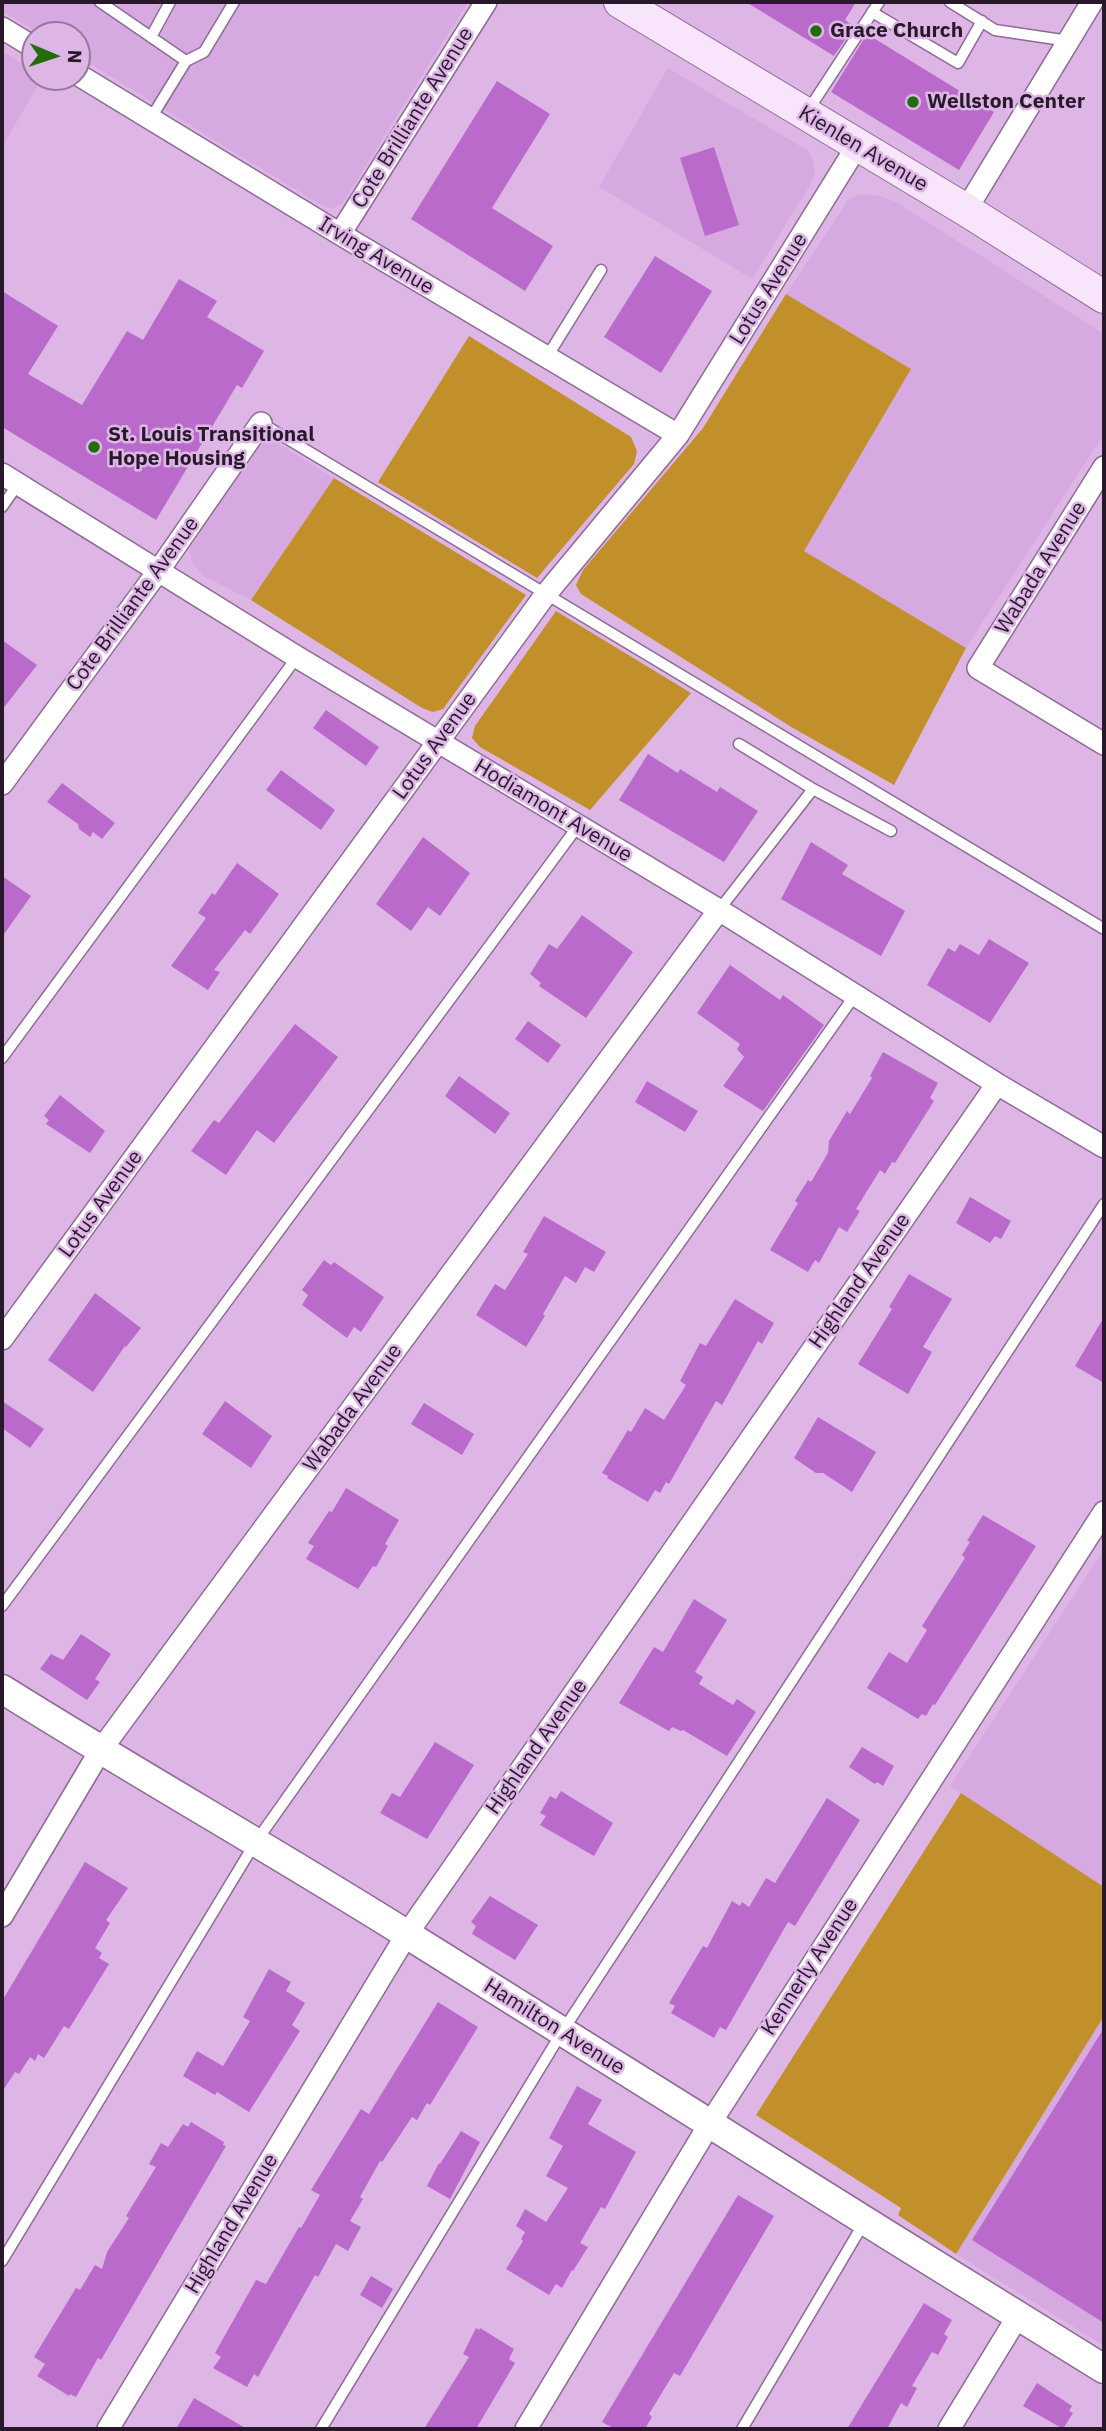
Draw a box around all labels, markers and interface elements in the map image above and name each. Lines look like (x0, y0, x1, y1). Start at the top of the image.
place label: Grace Church (830, 18, 963, 44)
north arrow (21, 21, 91, 91)
street label: Cote Brilliante Avenue (347, 23, 479, 213)
marker: Grace Church (808, 23, 824, 39)
text: N (63, 49, 87, 64)
place label: Wellston Center (927, 89, 1085, 115)
marker: Wellston Center (905, 94, 921, 110)
street label: Kienlen Avenue (794, 101, 932, 197)
street label: Irving Avenue (314, 212, 438, 300)
street label: Lotus Avenue (725, 229, 813, 349)
place label: St. Louis Transitional Hope Housing (108, 422, 315, 472)
marker: St. Louis Transitional Hope Housing (86, 439, 102, 455)
street label: Wabada Avenue (990, 497, 1092, 639)
street label: Cote Brilliante Avenue (61, 512, 205, 696)
street label: Lotus Avenue (388, 687, 482, 805)
street label: Hodiamont Avenue (469, 754, 637, 868)
street label: Lotus Avenue (54, 1145, 148, 1263)
street label: Highland Avenue (804, 1209, 916, 1353)
street label: Wabada Avenue (298, 1339, 408, 1477)
street label: Highland Avenue (481, 1675, 593, 1819)
street label: Kennerly Avenue (756, 1894, 864, 2040)
street label: Hamilton Avenue (479, 1974, 629, 2080)
street label: Highland Avenue (180, 2149, 284, 2299)

